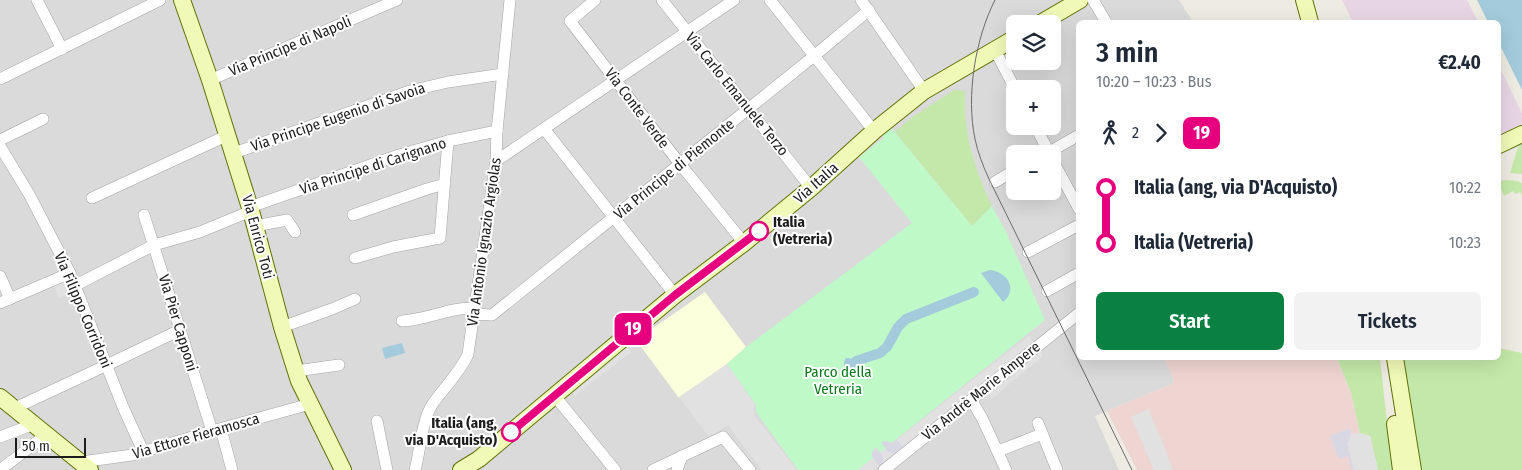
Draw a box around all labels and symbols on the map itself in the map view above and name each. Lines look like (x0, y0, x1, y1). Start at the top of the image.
street label: Via Principe di Napoli (226, 12, 354, 80)
street label: Via Carlo Emanuele Terzo (682, 29, 792, 159)
street label: Via Conte Verde (601, 64, 673, 152)
street label: Via Principe Eugenio di Savoia (248, 79, 428, 155)
street label: Via Principe di Piemonte (610, 115, 738, 223)
street label: Via Principe di Carignano (297, 134, 449, 198)
street label: Via Antonio Ignazio Argiolas (463, 156, 505, 328)
street label: Via Italia (790, 159, 842, 207)
street label: Via Enrico Toti (238, 193, 278, 281)
place label: Italia (Vetreria) (773, 213, 832, 248)
marker: Italia (Vetreria) (749, 221, 769, 241)
street label: Via Filippo Corridoni (50, 249, 116, 371)
street label: Via Pier Capponi (155, 272, 201, 374)
line badge: 19 (610, 313, 656, 345)
street label: Via Andrè Marie Ampere (918, 338, 1044, 444)
park label: Parco della Vetreria (804, 363, 872, 398)
street label: Via Ettore Fieramosca (130, 409, 262, 463)
place label: Italia (ang, via D'Acquisto) (404, 414, 497, 449)
marker: Italia (ang, via D'Acquisto) (501, 422, 521, 442)
scale bar (15, 435, 86, 458)

